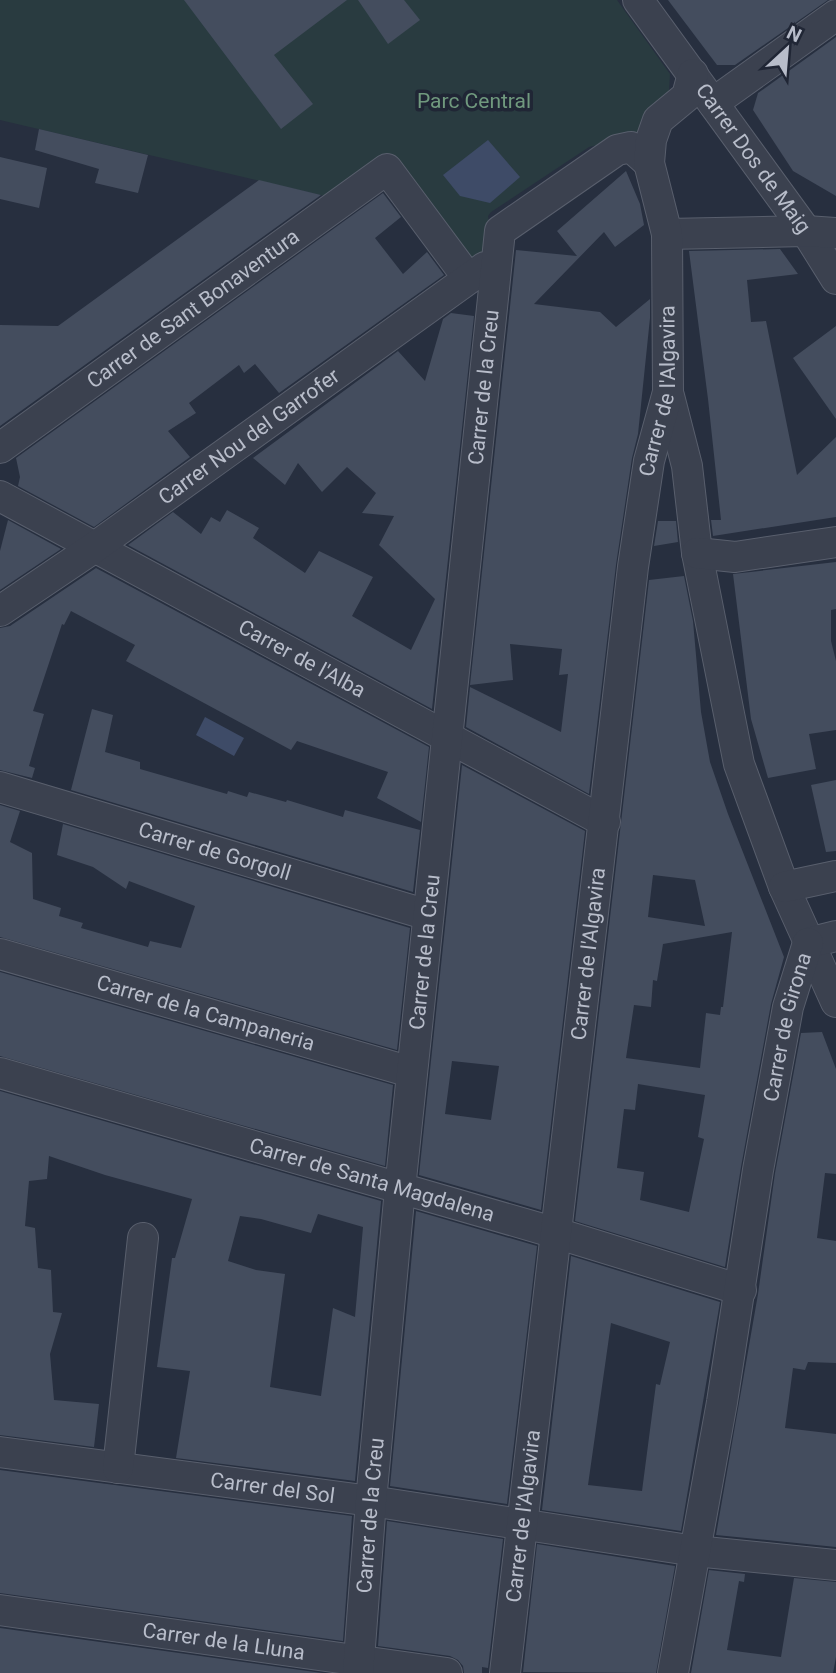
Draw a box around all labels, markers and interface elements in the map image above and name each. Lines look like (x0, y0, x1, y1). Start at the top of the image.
north arrow (752, 14, 822, 84)
text: N (783, 21, 805, 47)
street label: Carrer Dos de Maig (691, 79, 816, 238)
park label: Parc Central (417, 89, 531, 113)
street label: Carrer de Sant Bonaventura (82, 224, 304, 393)
street label: Carrer de l'Algavira (635, 305, 680, 478)
street label: Carrer de la Creu (464, 308, 504, 466)
street label: Carrer Nou del Garrofer (154, 364, 344, 509)
street label: Carrer de l'Alba (234, 615, 369, 703)
street label: Carrer de Gorgoll (135, 817, 294, 885)
street label: Carrer de l'Algavira (566, 866, 610, 1041)
street label: Carrer de la Creu (405, 873, 445, 1031)
street label: Carrer de Girona (759, 950, 816, 1104)
street label: Carrer de la Campaneria (94, 970, 318, 1056)
street label: Carrer de Santa Magdalena (247, 1133, 497, 1227)
street label: Carrer de l'Algavira (501, 1428, 545, 1604)
street label: Carrer de la Creu (352, 1437, 389, 1594)
street label: Carrer del Sol (209, 1468, 336, 1508)
street label: Carrer de la Lluna (141, 1618, 306, 1665)

